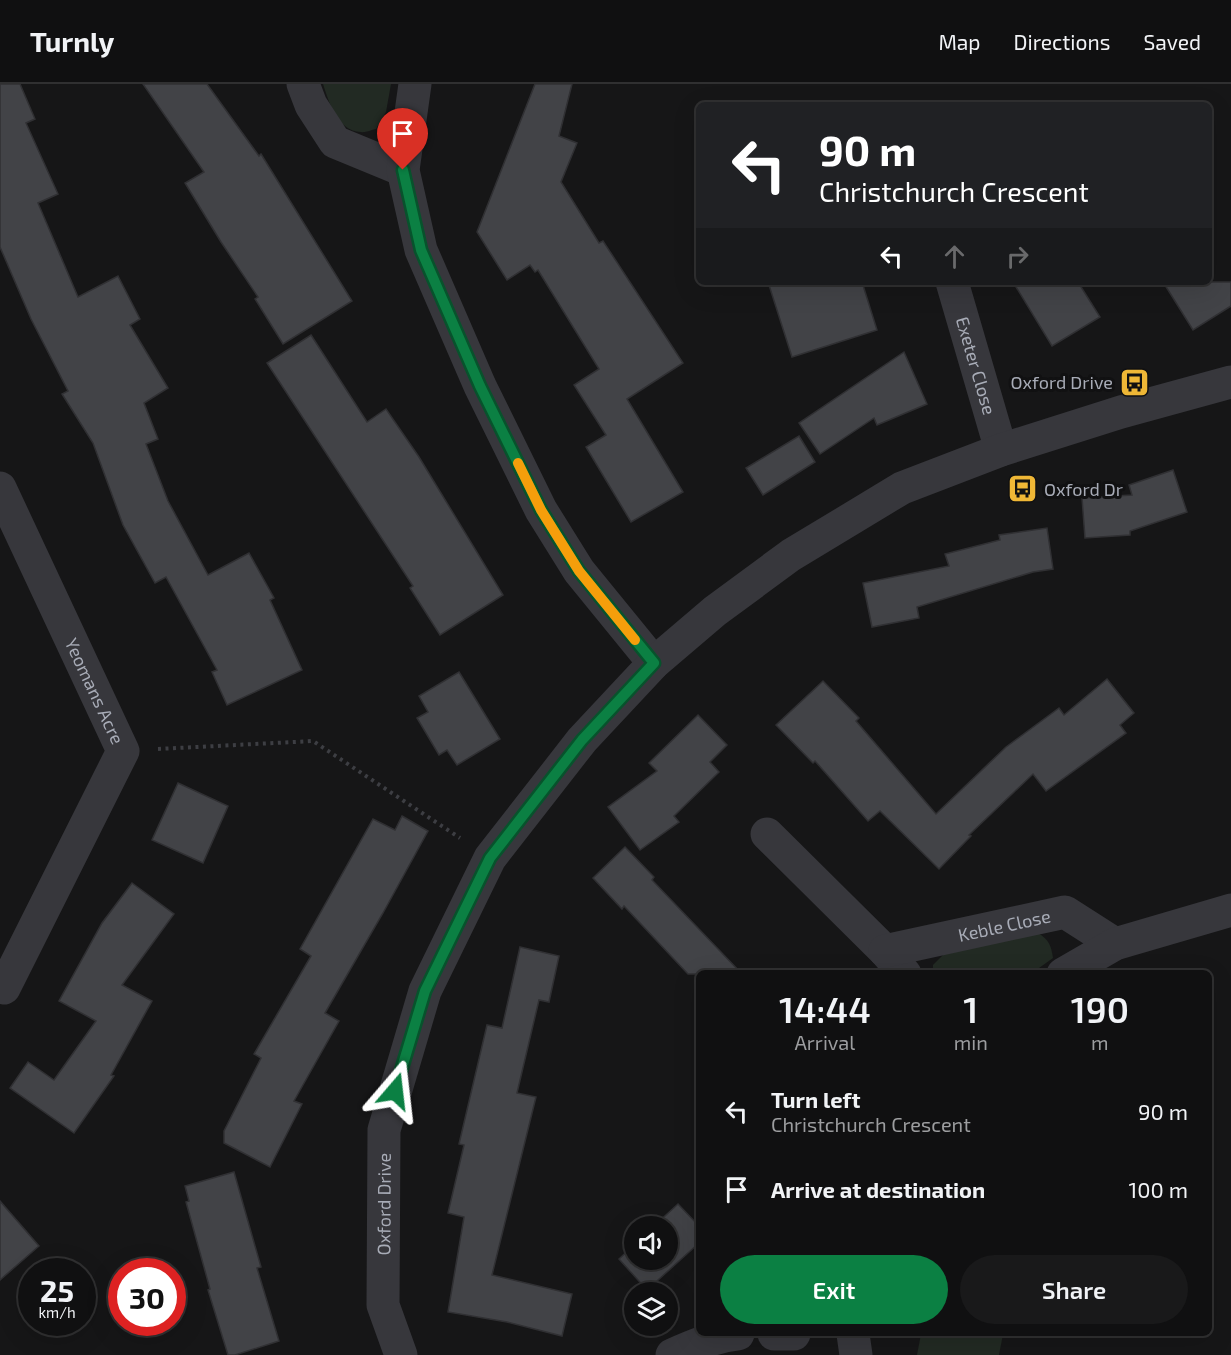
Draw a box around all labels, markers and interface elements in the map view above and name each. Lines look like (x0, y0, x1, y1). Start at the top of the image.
text: Turnly (30, 24, 114, 58)
text: Map (938, 29, 981, 54)
text: Directions (1014, 29, 1110, 54)
text: Saved (1143, 29, 1201, 54)
pin (377, 108, 428, 170)
icon: arrive (386, 117, 419, 150)
text: 90 m (819, 124, 916, 174)
icon: left (720, 126, 798, 204)
text: Christchurch Crescent (819, 175, 1089, 207)
icon: left (875, 240, 908, 273)
icon: ahead (938, 240, 971, 273)
icon: right (1001, 240, 1034, 273)
street label: Exeter Close (952, 314, 1001, 417)
bus stop icon: Oxford Drive (1118, 366, 1150, 398)
place label: Oxford Drive (1010, 371, 1113, 393)
bus stop icon: Oxford Dr (1007, 473, 1039, 505)
place label: Oxford Dr (1044, 478, 1123, 500)
street label: Yeomans Acre (61, 634, 129, 747)
street label: Keble Close (956, 904, 1053, 946)
text: 14:44 (779, 987, 871, 1030)
text: 1 (963, 987, 978, 1030)
text: 190 (1071, 987, 1129, 1030)
text: Arrival (794, 1030, 855, 1054)
text: min (954, 1030, 988, 1054)
text: m (1091, 1030, 1109, 1054)
position arrow (363, 1059, 427, 1123)
text: Turn left (771, 1086, 860, 1112)
icon: left (720, 1095, 753, 1128)
text: 90 m (1138, 1098, 1188, 1124)
text: Christchurch Crescent (771, 1112, 971, 1136)
street label: Oxford Drive (372, 1153, 395, 1256)
icon: arrive (720, 1173, 753, 1206)
text: Arrive at destination (771, 1176, 985, 1202)
text: 100 m (1129, 1176, 1188, 1202)
map controls (624, 1216, 678, 1336)
button: sound (624, 1216, 678, 1270)
button: Exit (720, 1255, 948, 1324)
button: Share (960, 1255, 1188, 1324)
speed limit sign: 30 (108, 1258, 186, 1336)
text: 25 (40, 1272, 74, 1308)
button: layers (624, 1282, 678, 1336)
text: km/h (38, 1303, 76, 1321)

